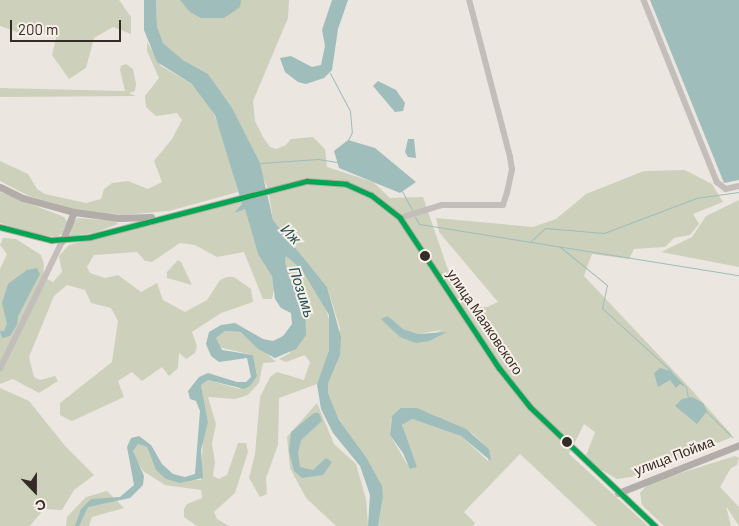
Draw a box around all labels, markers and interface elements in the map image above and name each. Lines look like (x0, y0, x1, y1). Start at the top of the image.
scale bar (12, 10, 124, 42)
text: 200 m (18, 20, 58, 38)
water label: Иж (277, 220, 305, 248)
unlabelled marker (420, 251, 430, 261)
water label: Позимь (285, 264, 319, 320)
street label: улица Маяковского (444, 266, 526, 378)
street label: улица Пойма (632, 433, 716, 479)
unlabelled marker (562, 437, 572, 447)
north arrow (10, 466, 60, 516)
text: С (33, 496, 49, 515)

